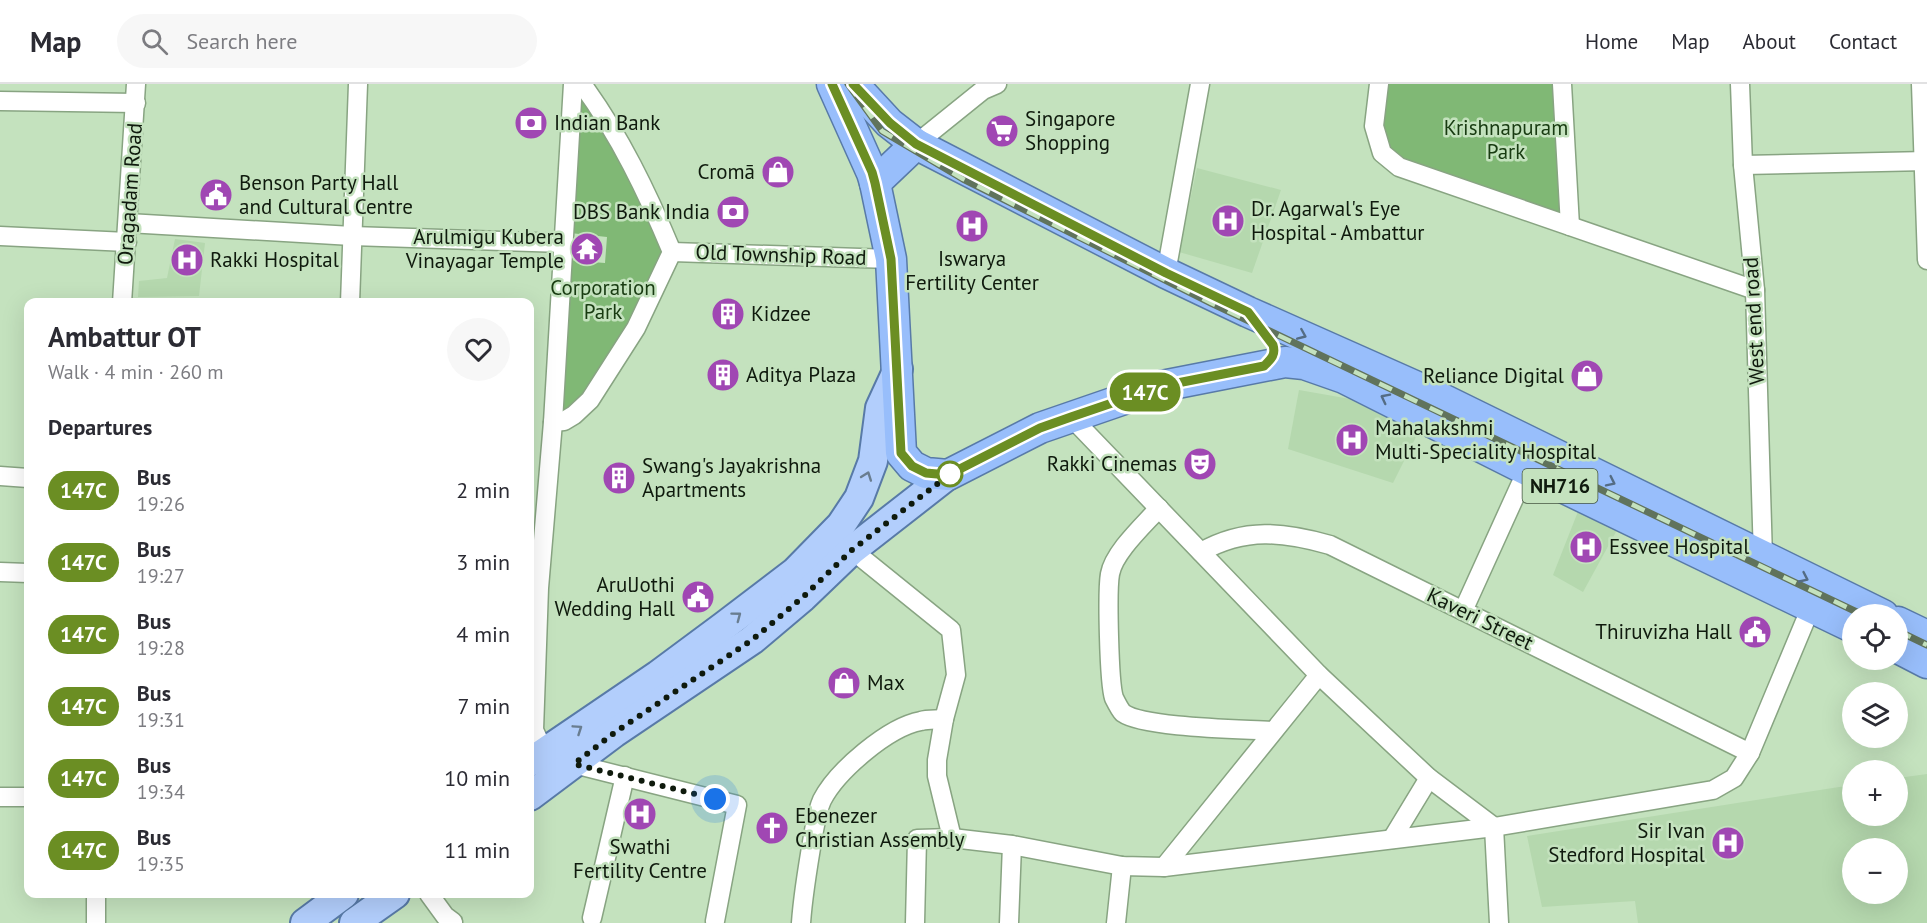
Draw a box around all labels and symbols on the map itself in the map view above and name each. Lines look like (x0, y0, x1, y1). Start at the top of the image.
bank icon: Indian Bank (513, 105, 549, 141)
place label: Singapore Shopping (1025, 105, 1115, 156)
place label: Indian Bank (554, 109, 660, 136)
supermarket icon: Singapore Shopping (984, 113, 1020, 149)
park label: Krishnapuram Park (1444, 114, 1568, 165)
street label: Oragadam Road (111, 122, 148, 266)
shop icon: Cromā (760, 154, 796, 190)
place label: Cromā (698, 158, 755, 185)
place label: Benson Party Hall and Cultural Centre (239, 169, 413, 220)
public building icon: Benson Party Hall and Cultural Centre (198, 177, 234, 213)
bank icon: DBS Bank India (715, 194, 751, 230)
place label: Dr. Agarwal's Eye Hospital - Ambattur (1251, 195, 1424, 246)
place label: DBS Bank India (573, 198, 710, 225)
hospital icon: Dr. Agarwal's Eye Hospital - Ambattur (1210, 203, 1246, 239)
hospital icon: Iswarya Fertility Center (954, 208, 990, 244)
place label: Arulmigu Kubera Vinayagar Temple (405, 223, 564, 274)
temple icon: Arulmigu Kubera Vinayagar Temple (569, 231, 605, 267)
street label: Old Township Road (695, 238, 867, 271)
hospital icon: Rakki Hospital (169, 242, 205, 278)
place label: Iswarya Fertility Center (905, 245, 1039, 296)
place label: Rakki Hospital (210, 246, 339, 273)
street label: West end road (1737, 256, 1770, 386)
park label: Corporation Park (550, 274, 656, 325)
building icon: Kidzee (710, 296, 746, 332)
place label: Kidzee (751, 300, 811, 327)
one-way arrow (1295, 328, 1306, 340)
building icon: Aditya Plaza (705, 357, 741, 393)
shop icon: Reliance Digital (1569, 358, 1605, 394)
place label: Aditya Plaza (746, 361, 856, 388)
place label: Reliance Digital (1423, 362, 1564, 389)
line badge: 147C (1103, 372, 1187, 412)
one-way arrow (1380, 394, 1391, 406)
place label: Mahalakshmi Multi-Speciality Hospital (1375, 414, 1596, 465)
hospital icon: Mahalakshmi Multi-Speciality Hospital (1334, 422, 1370, 458)
theatre icon: Rakki Cinemas (1182, 446, 1218, 482)
place label: Rakki Cinemas (1047, 450, 1177, 477)
place label: Swang's Jayakrishna Apartments (642, 452, 821, 503)
building icon: Swang's Jayakrishna Apartments (601, 460, 637, 496)
unlabelled marker (937, 461, 963, 487)
road number: NH716 (1522, 469, 1598, 503)
one-way arrow (860, 471, 873, 482)
one-way arrow (1604, 475, 1615, 486)
hospital icon: Essvee Hospital (1568, 529, 1604, 565)
place label: Essvee Hospital (1609, 533, 1749, 560)
one-way arrow (1798, 570, 1809, 582)
place label: ArulJothi Wedding Hall (554, 571, 675, 622)
public building icon: ArulJothi Wedding Hall (680, 579, 716, 615)
street label: Kaveri Street (1423, 581, 1538, 656)
one-way arrow (730, 613, 741, 624)
public building icon: Thiruvizha Hall (1737, 614, 1773, 650)
place label: Thiruvizha Hall (1595, 618, 1732, 645)
shop icon: Max (826, 665, 862, 701)
place label: Max (867, 669, 905, 696)
one-way arrow (571, 725, 582, 736)
your location (700, 784, 730, 814)
hospital icon: Swathi Fertility Centre (622, 796, 658, 832)
place label: Ebenezer Christian Assembly (795, 802, 965, 853)
church icon: Ebenezer Christian Assembly (754, 810, 790, 846)
place label: Sir Ivan Stedford Hospital (1548, 817, 1705, 868)
hospital icon: Sir Ivan Stedford Hospital (1710, 825, 1746, 861)
place label: Swathi Fertility Centre (573, 833, 707, 884)

